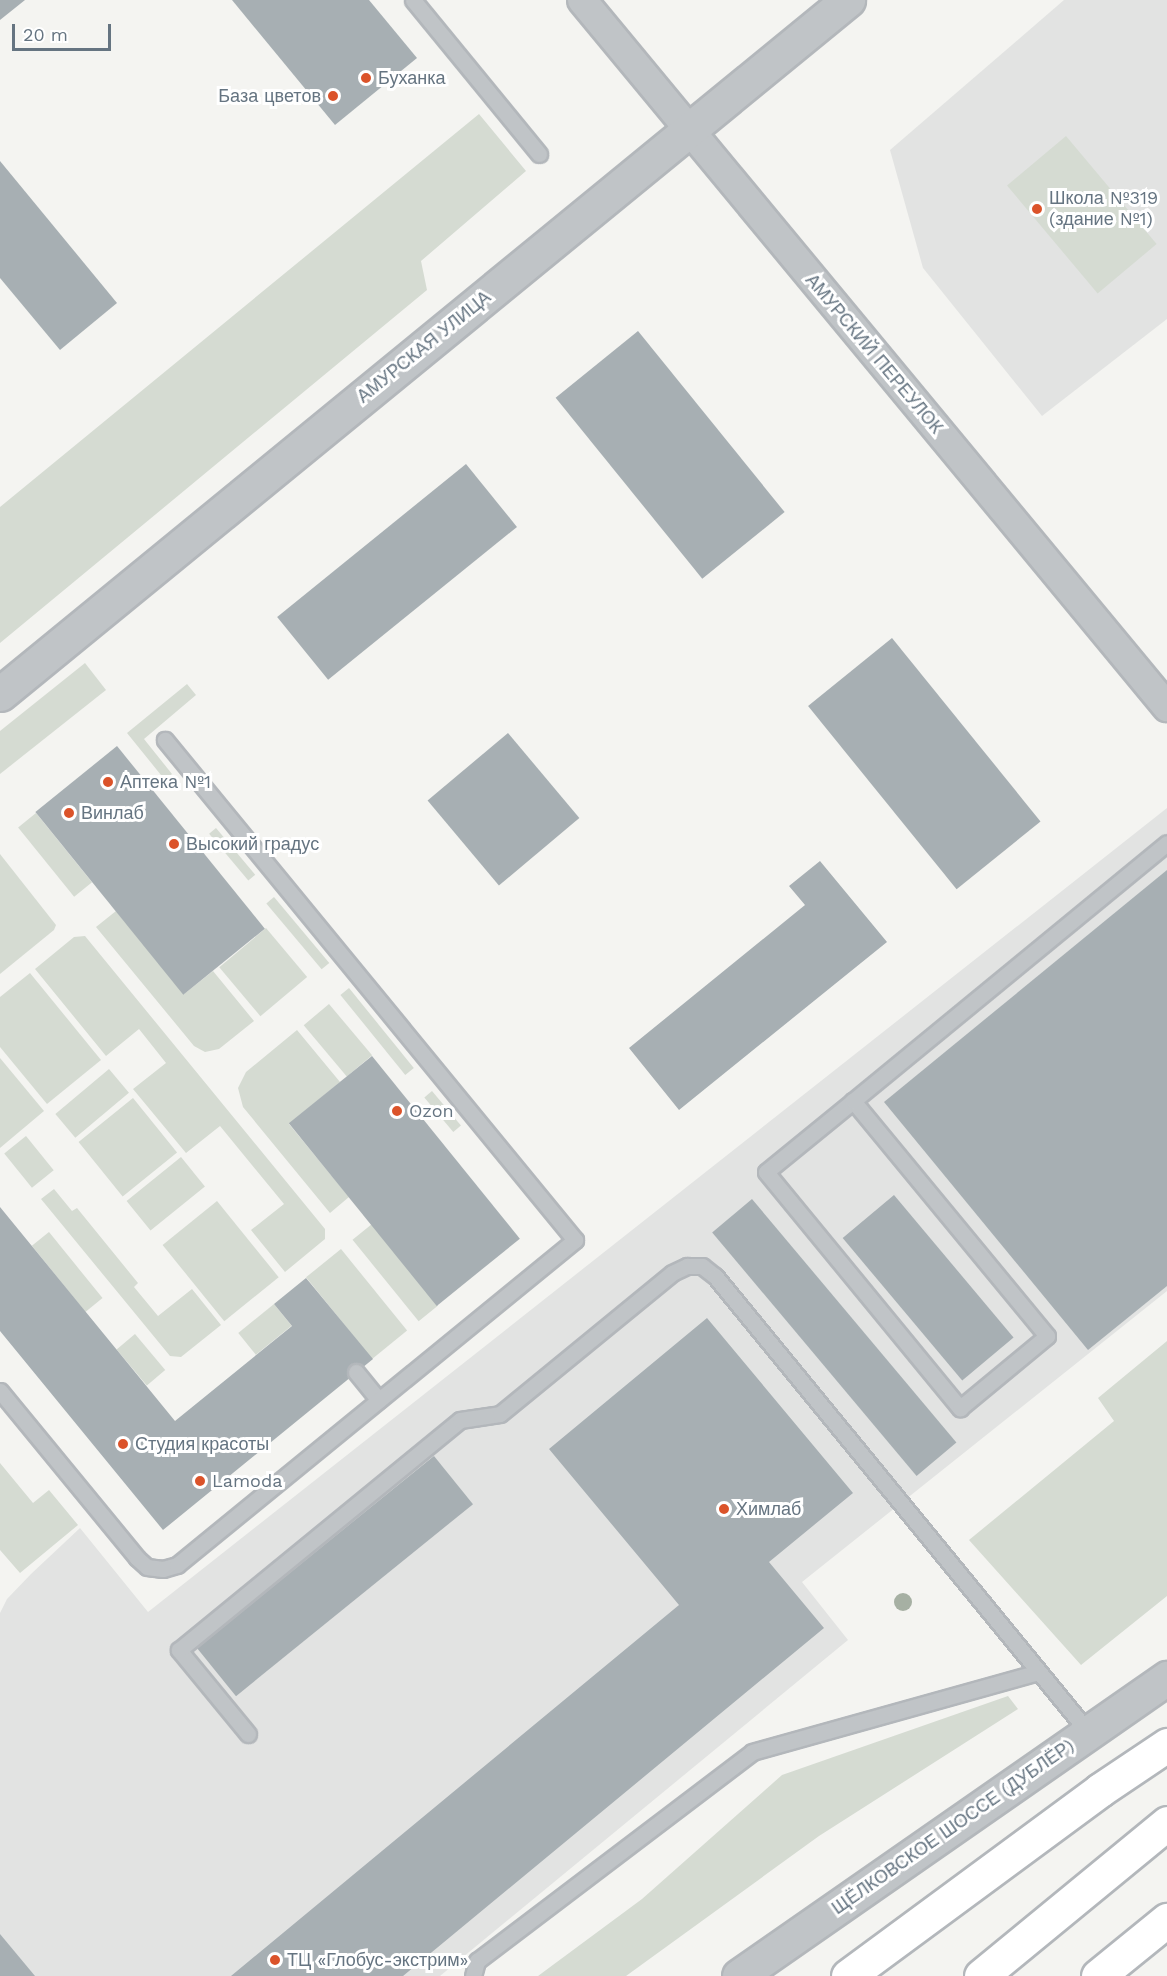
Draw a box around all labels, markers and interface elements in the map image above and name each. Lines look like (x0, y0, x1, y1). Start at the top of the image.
scale bar (15, 12, 114, 50)
text: 20 m (23, 24, 68, 45)
place label: Буханка (378, 67, 445, 89)
marker: Буханка (359, 71, 373, 85)
place label: База цветов (218, 85, 321, 107)
marker: База цветов (326, 89, 340, 103)
place label: Школа №319 (здание №1) (1049, 188, 1158, 230)
marker: Школа №319 (здание №1) (1030, 202, 1044, 216)
street label: АМУРСКИЙ ПЕРЕУЛОК (801, 270, 947, 438)
street label: АМУРСКАЯ УЛИЦА (353, 286, 495, 408)
place label: Аптека №1 (120, 771, 211, 793)
marker: Аптека №1 (101, 775, 115, 789)
place label: Винлаб (81, 802, 144, 824)
marker: Винлаб (62, 806, 76, 820)
place label: Высокий градус (186, 833, 319, 855)
marker: Высокий градус (167, 837, 181, 851)
place label: Ozon (409, 1100, 454, 1122)
marker: Ozon (390, 1104, 404, 1118)
place label: Студия красоты (135, 1433, 269, 1455)
marker: Студия красоты (116, 1437, 130, 1451)
place label: Lamoda (212, 1470, 282, 1492)
marker: Lamoda (193, 1474, 207, 1488)
place label: Химлаб (736, 1498, 801, 1520)
marker: Химлаб (717, 1502, 731, 1516)
street label: ЩЁЛКОВСКОЕ ШОССЕ (ДУБЛЁР) (828, 1735, 1078, 1919)
place label: ТЦ «Глобус-экстрим» (287, 1949, 468, 1971)
marker: ТЦ «Глобус-экстрим» (268, 1953, 282, 1967)

